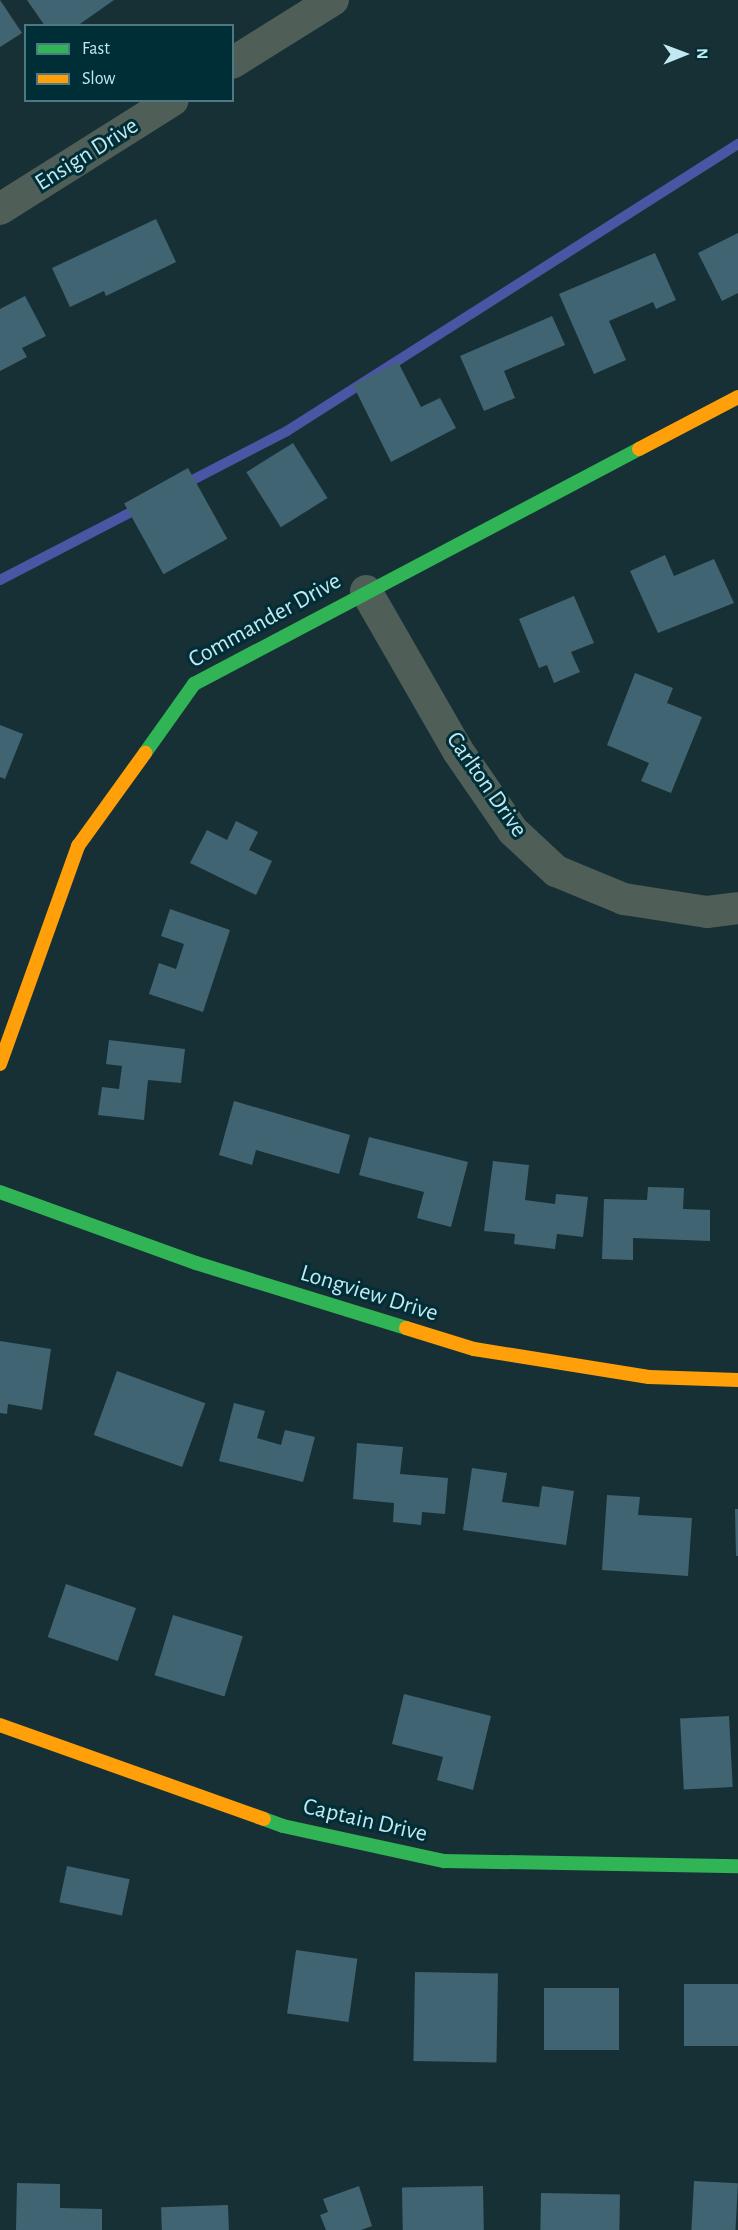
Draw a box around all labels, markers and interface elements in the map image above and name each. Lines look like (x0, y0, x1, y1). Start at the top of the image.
legend (24, 24, 234, 102)
north arrow (654, 24, 714, 84)
text: Fast (82, 40, 110, 58)
text: N (694, 48, 710, 59)
text: Slow (82, 70, 115, 88)
street label: Ensign Drive (30, 112, 144, 198)
street label: Commander Drive (184, 567, 346, 675)
street label: Carlton Drive (439, 727, 533, 843)
street label: Longview Drive (297, 1259, 441, 1329)
street label: Captain Drive (300, 1793, 430, 1849)

